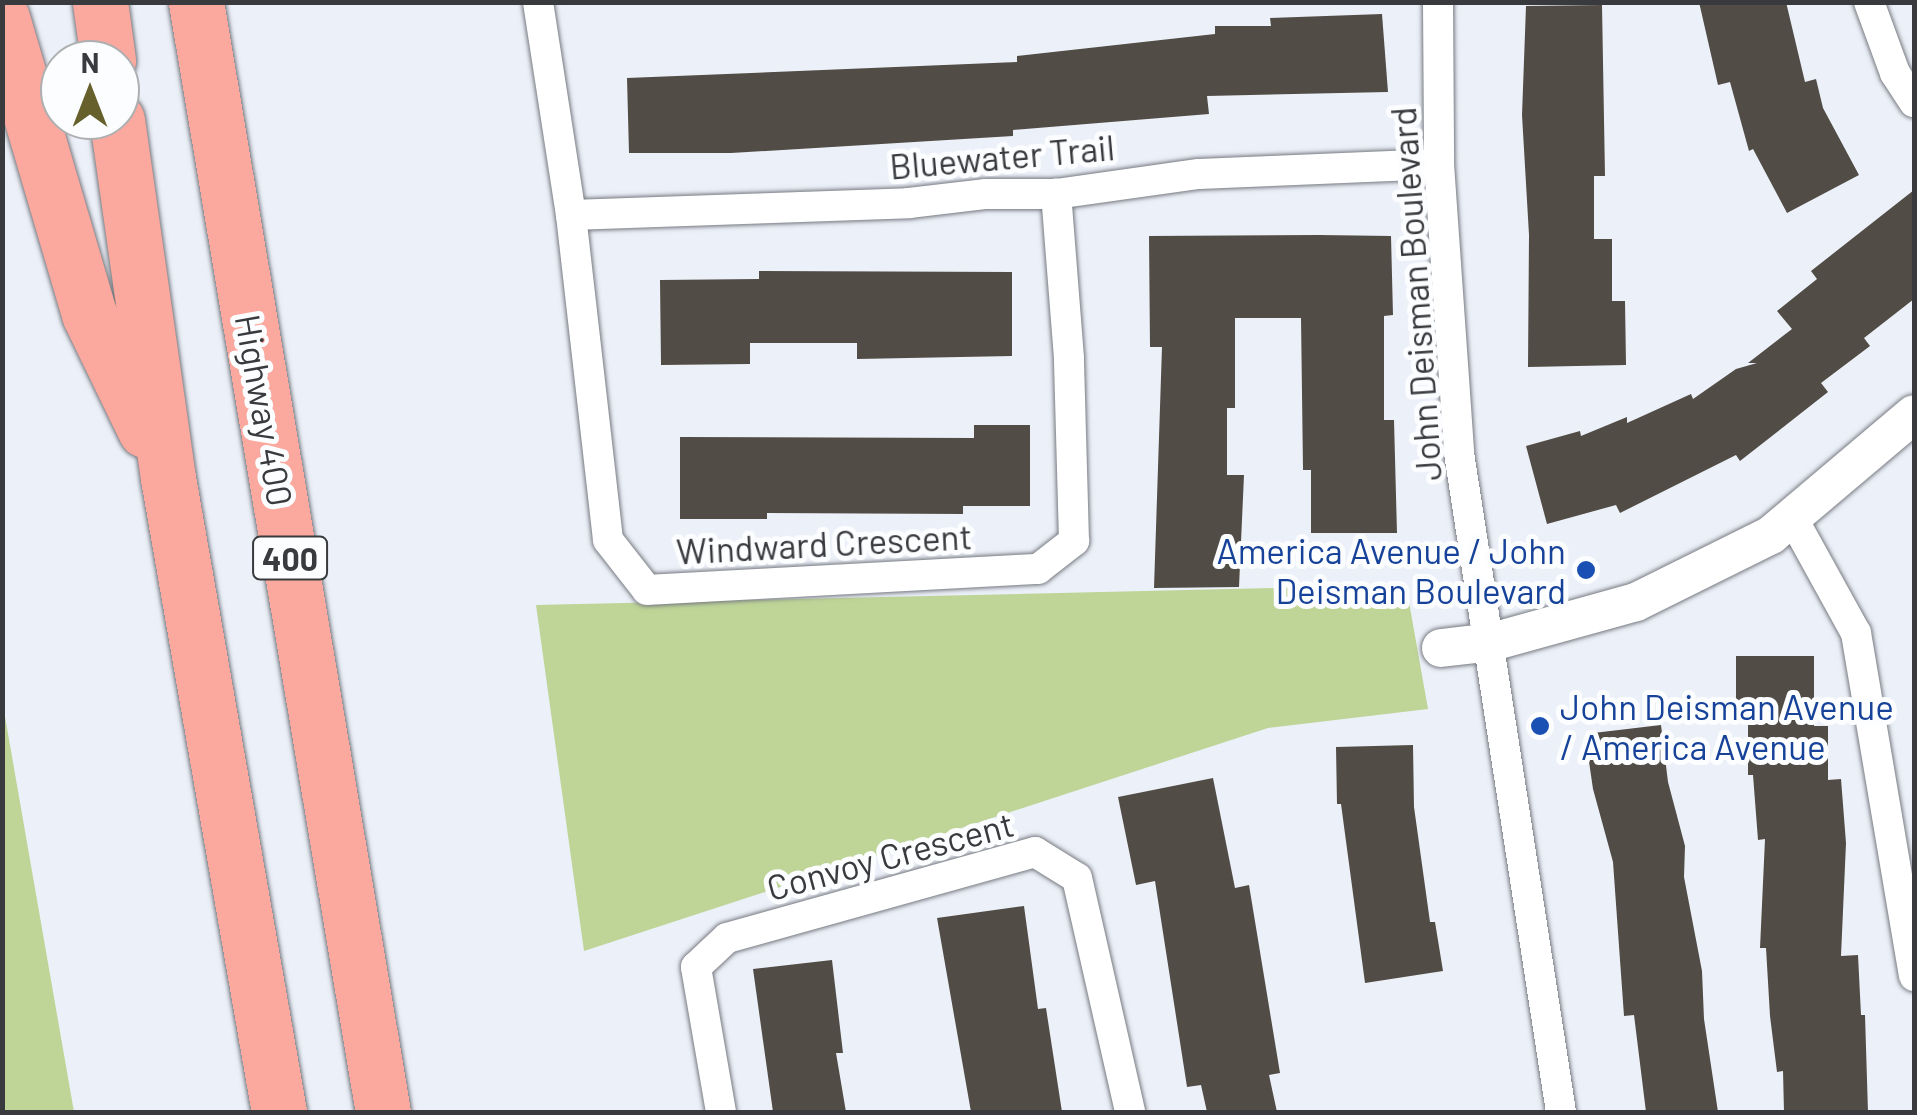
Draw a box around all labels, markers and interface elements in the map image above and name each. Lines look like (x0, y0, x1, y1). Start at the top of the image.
north arrow (40, 40, 140, 140)
text: N (81, 45, 99, 79)
street label: John Deisman Boulevard (1381, 106, 1449, 482)
street label: Bluewater Trail (888, 125, 1116, 187)
street label: Highway 400 (228, 311, 302, 509)
street label: Windward Crescent (675, 514, 973, 572)
place label: America Avenue / John Deisman Boulevard (1216, 529, 1566, 611)
road number: 400 (250, 531, 330, 585)
marker: America Avenue / John Deisman Boulevard (1575, 559, 1597, 581)
place label: John Deisman Avenue / America Avenue (1560, 685, 1894, 767)
marker: John Deisman Avenue / America Avenue (1529, 715, 1551, 737)
street label: Convoy Crescent (762, 802, 1018, 908)

